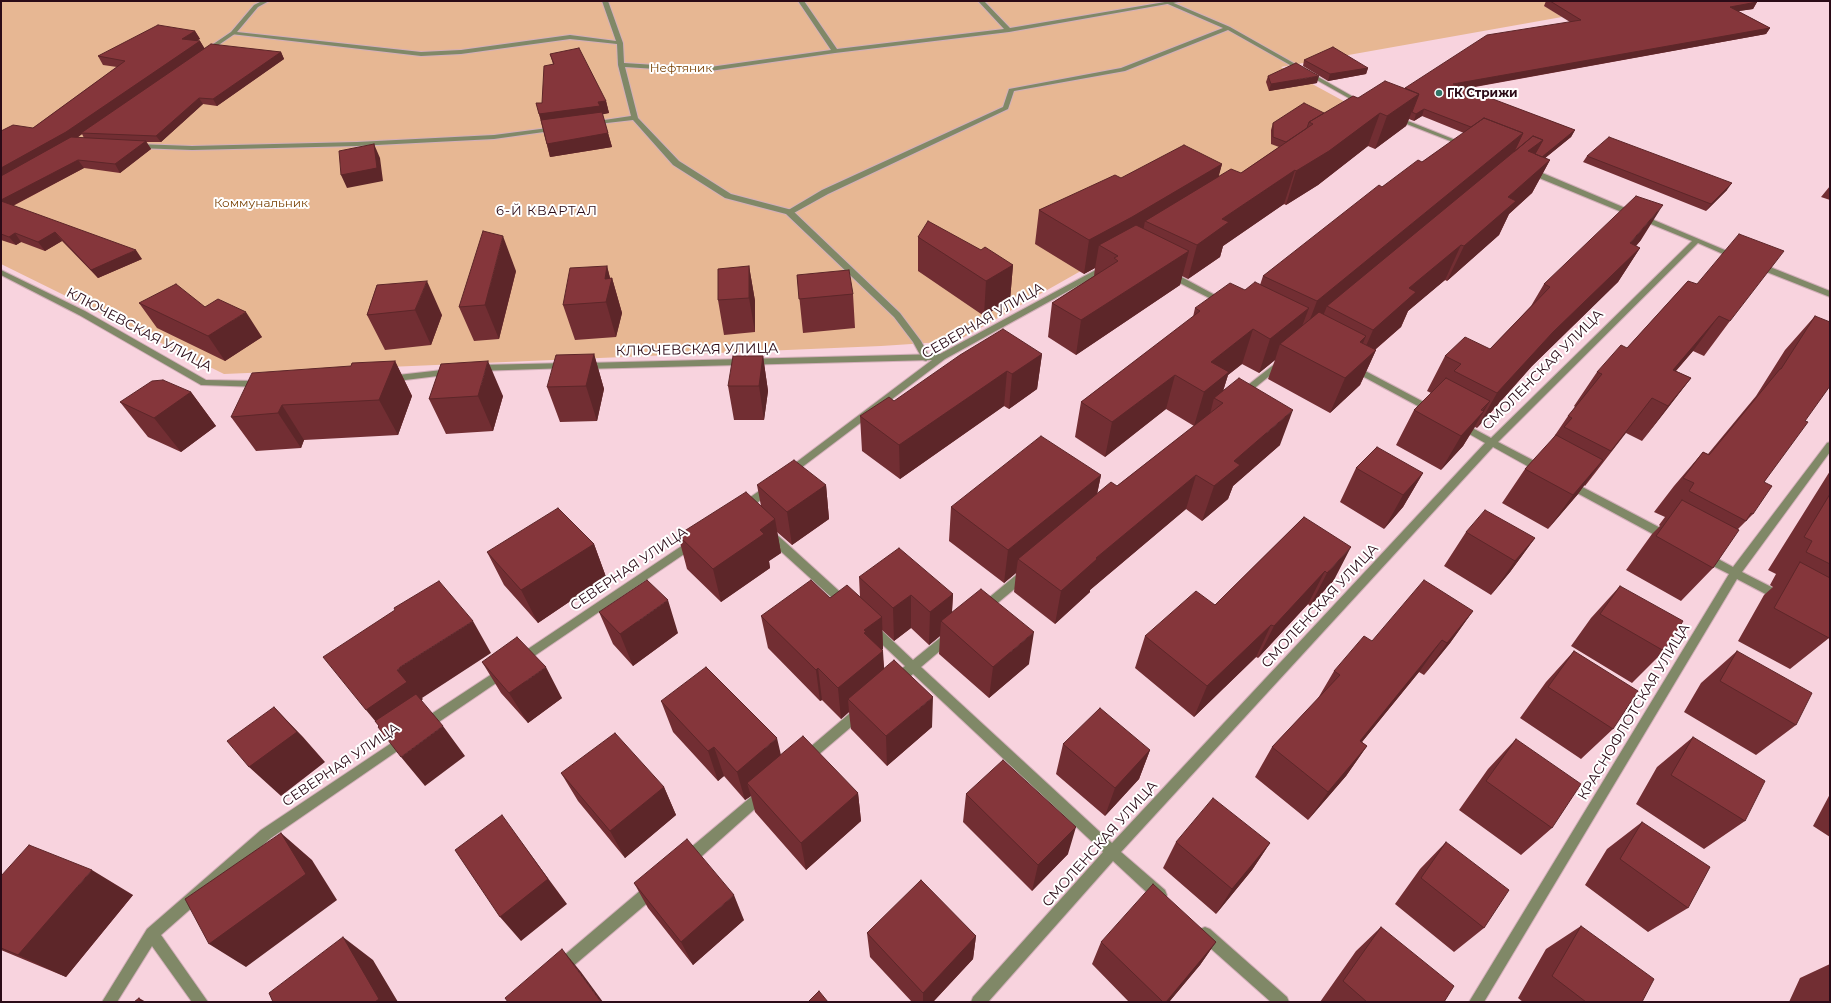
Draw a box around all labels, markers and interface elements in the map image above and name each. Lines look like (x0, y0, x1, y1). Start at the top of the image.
park label: Нефтяник (650, 61, 712, 75)
place label: ГК Стрижи (1447, 86, 1518, 100)
marker: ГК Стрижи (1434, 88, 1444, 98)
park label: Коммунальник (214, 196, 308, 210)
district label: 6-Й КВАРТАЛ (496, 203, 598, 219)
street label: СЕВЕРНАЯ УЛИЦА (919, 279, 1047, 363)
street label: КЛЮЧЕВСКАЯ УЛИЦА (63, 284, 215, 376)
street label: СМОЛЕНСКАЯ УЛИЦА (1479, 306, 1607, 434)
street label: КЛЮЧЕВСКАЯ УЛИЦА (616, 340, 778, 360)
street label: СЕВЕРНАЯ УЛИЦА (567, 523, 691, 615)
street label: СМОЛЕНСКАЯ УЛИЦА (1258, 540, 1382, 672)
street label: КРАСНОФЛОТСКАЯ УЛИЦА (1575, 621, 1693, 803)
street label: СЕВЕРНАЯ УЛИЦА (279, 719, 403, 811)
street label: СМОЛЕНСКАЯ УЛИЦА (1039, 777, 1161, 911)

